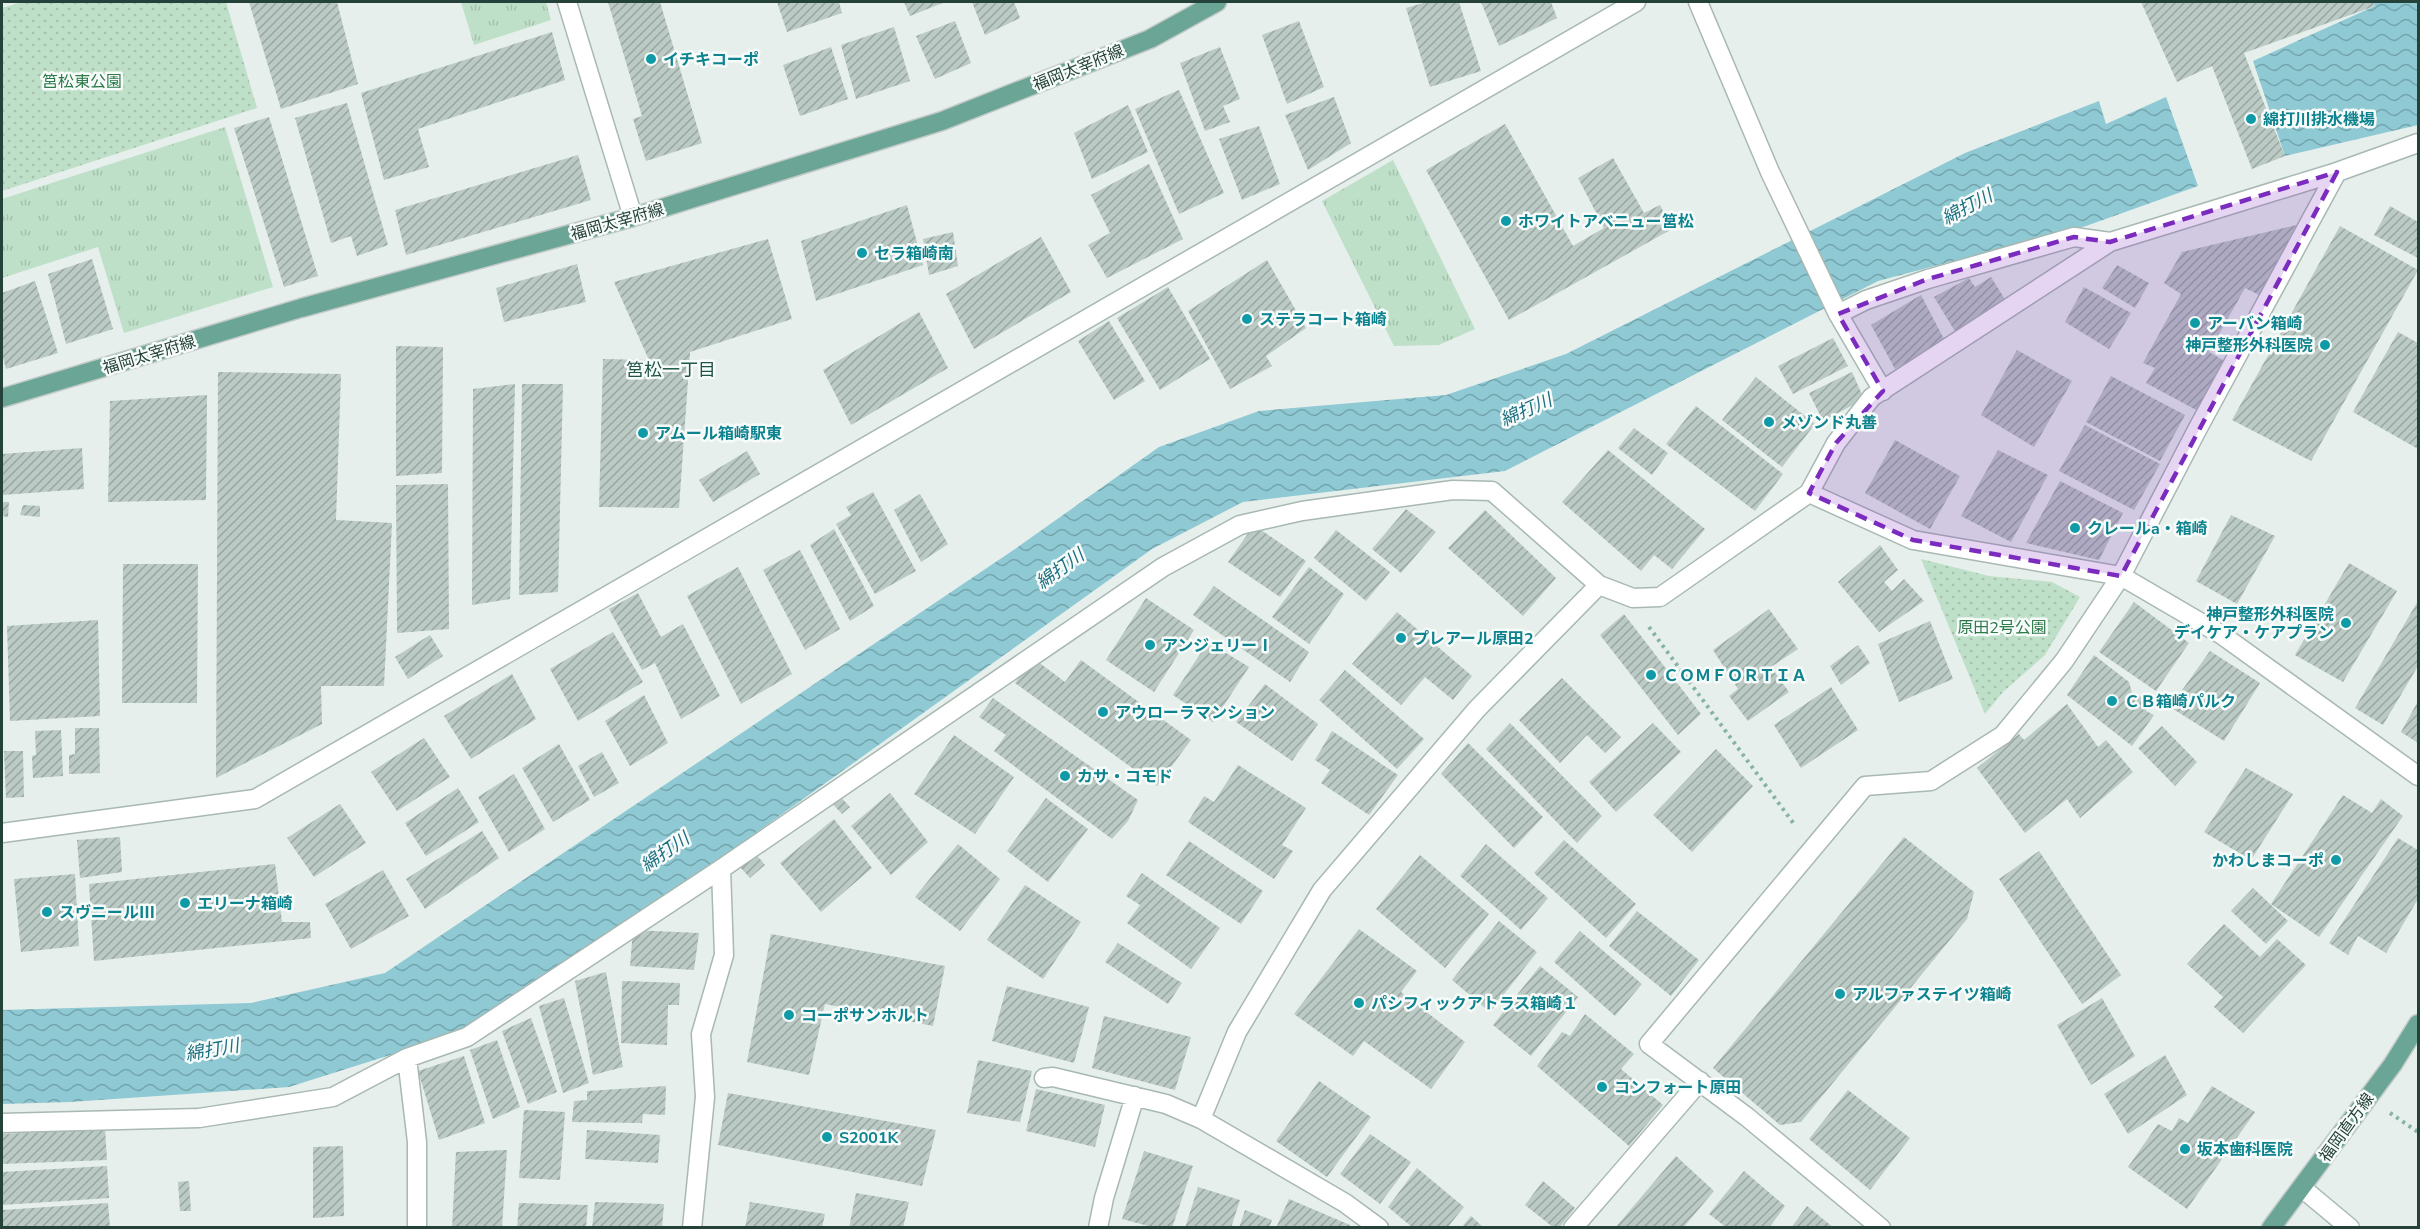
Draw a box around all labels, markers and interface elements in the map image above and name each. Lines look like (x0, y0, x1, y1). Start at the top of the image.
street label: 福岡太宰府線 (1030, 40, 1127, 96)
place label: イチキコーポ (663, 49, 759, 71)
marker: イチキコーポ (644, 52, 658, 66)
park label: 筥松東公園 (42, 71, 122, 93)
place label: 綿打川排水機場 (2263, 109, 2375, 131)
marker: 綿打川排水機場 (2244, 112, 2258, 126)
water label: 綿打川 (1938, 183, 1998, 230)
street label: 福岡太宰府線 (568, 198, 666, 246)
place label: ホワイトアベニュー筥松 (1518, 211, 1694, 233)
marker: ホワイトアベニュー筥松 (1499, 214, 1513, 228)
place label: セラ箱崎南 (874, 243, 954, 265)
marker: セラ箱崎南 (855, 246, 869, 260)
place label: ステラコート箱崎 (1259, 309, 1387, 331)
marker: ステラコート箱崎 (1240, 312, 1254, 326)
place label: アーバン箱崎 (2207, 313, 2303, 335)
marker: アーバン箱崎 (2188, 316, 2202, 330)
street label: 福岡太宰府線 (100, 330, 198, 380)
place label: 神戸整形外科医院 (2185, 335, 2313, 357)
marker: 神戸整形外科医院 (2318, 338, 2332, 352)
district label: 筥松一丁目 (626, 358, 716, 382)
water label: 綿打川 (1496, 387, 1557, 432)
place label: メゾンド丸善 (1781, 412, 1877, 434)
marker: メゾンド丸善 (1762, 415, 1776, 429)
place label: アムール箱崎駅東 (655, 423, 782, 445)
marker: アムール箱崎駅東 (636, 426, 650, 440)
place label: クレールa・箱崎 (2087, 518, 2208, 540)
marker: クレールa・箱崎 (2068, 521, 2082, 535)
water label: 綿打川 (1031, 542, 1091, 595)
place label: 神戸整形外科医院 デイケア・ケアプラン (2174, 604, 2334, 644)
marker: 神戸整形外科医院 デイケア・ケアプラン (2339, 616, 2353, 630)
park label: 原田2号公園 (1957, 617, 2047, 639)
place label: プレアール原田2 (1413, 628, 1534, 650)
marker: プレアール原田2 (1394, 631, 1408, 645)
place label: アンジェリーⅠ (1162, 635, 1273, 657)
marker: アンジェリーⅠ (1143, 638, 1157, 652)
place label: ＣＯＭＦＯＲＴＩＡ (1663, 665, 1807, 687)
marker: ＣＯＭＦＯＲＴＩＡ (1644, 668, 1658, 682)
place label: ＣＢ箱崎パルク (2124, 691, 2236, 713)
marker: ＣＢ箱崎パルク (2105, 694, 2119, 708)
place label: アウローラマンション (1115, 702, 1275, 724)
marker: アウローラマンション (1096, 705, 1110, 719)
place label: カサ・コモド (1077, 766, 1173, 788)
marker: カサ・コモド (1058, 769, 1072, 783)
water label: 綿打川 (636, 826, 696, 877)
place label: かわしまコーポ (2212, 850, 2324, 872)
marker: かわしまコーポ (2329, 853, 2343, 867)
place label: エリーナ箱崎 (197, 893, 293, 915)
marker: エリーナ箱崎 (178, 896, 192, 910)
place label: スヴニールⅢ (59, 902, 155, 924)
marker: スヴニールⅢ (40, 905, 54, 919)
place label: アルファステイツ箱崎 (1852, 984, 2012, 1006)
marker: アルファステイツ箱崎 (1833, 987, 1847, 1001)
place label: パシフィックアトラス箱崎１ (1371, 993, 1578, 1015)
marker: パシフィックアトラス箱崎１ (1352, 996, 1366, 1010)
place label: コーポサンホルト (801, 1005, 929, 1027)
marker: コーポサンホルト (782, 1008, 796, 1022)
water label: 綿打川 (183, 1033, 243, 1067)
place label: コンフォート原田 (1614, 1077, 1742, 1099)
marker: コンフォート原田 (1595, 1080, 1609, 1094)
street label: 福岡直方線 (2314, 1089, 2379, 1166)
place label: S2001K (839, 1127, 899, 1149)
marker: S2001K (820, 1130, 834, 1144)
place label: 坂本歯科医院 (2197, 1139, 2293, 1161)
marker: 坂本歯科医院 (2178, 1142, 2192, 1156)

